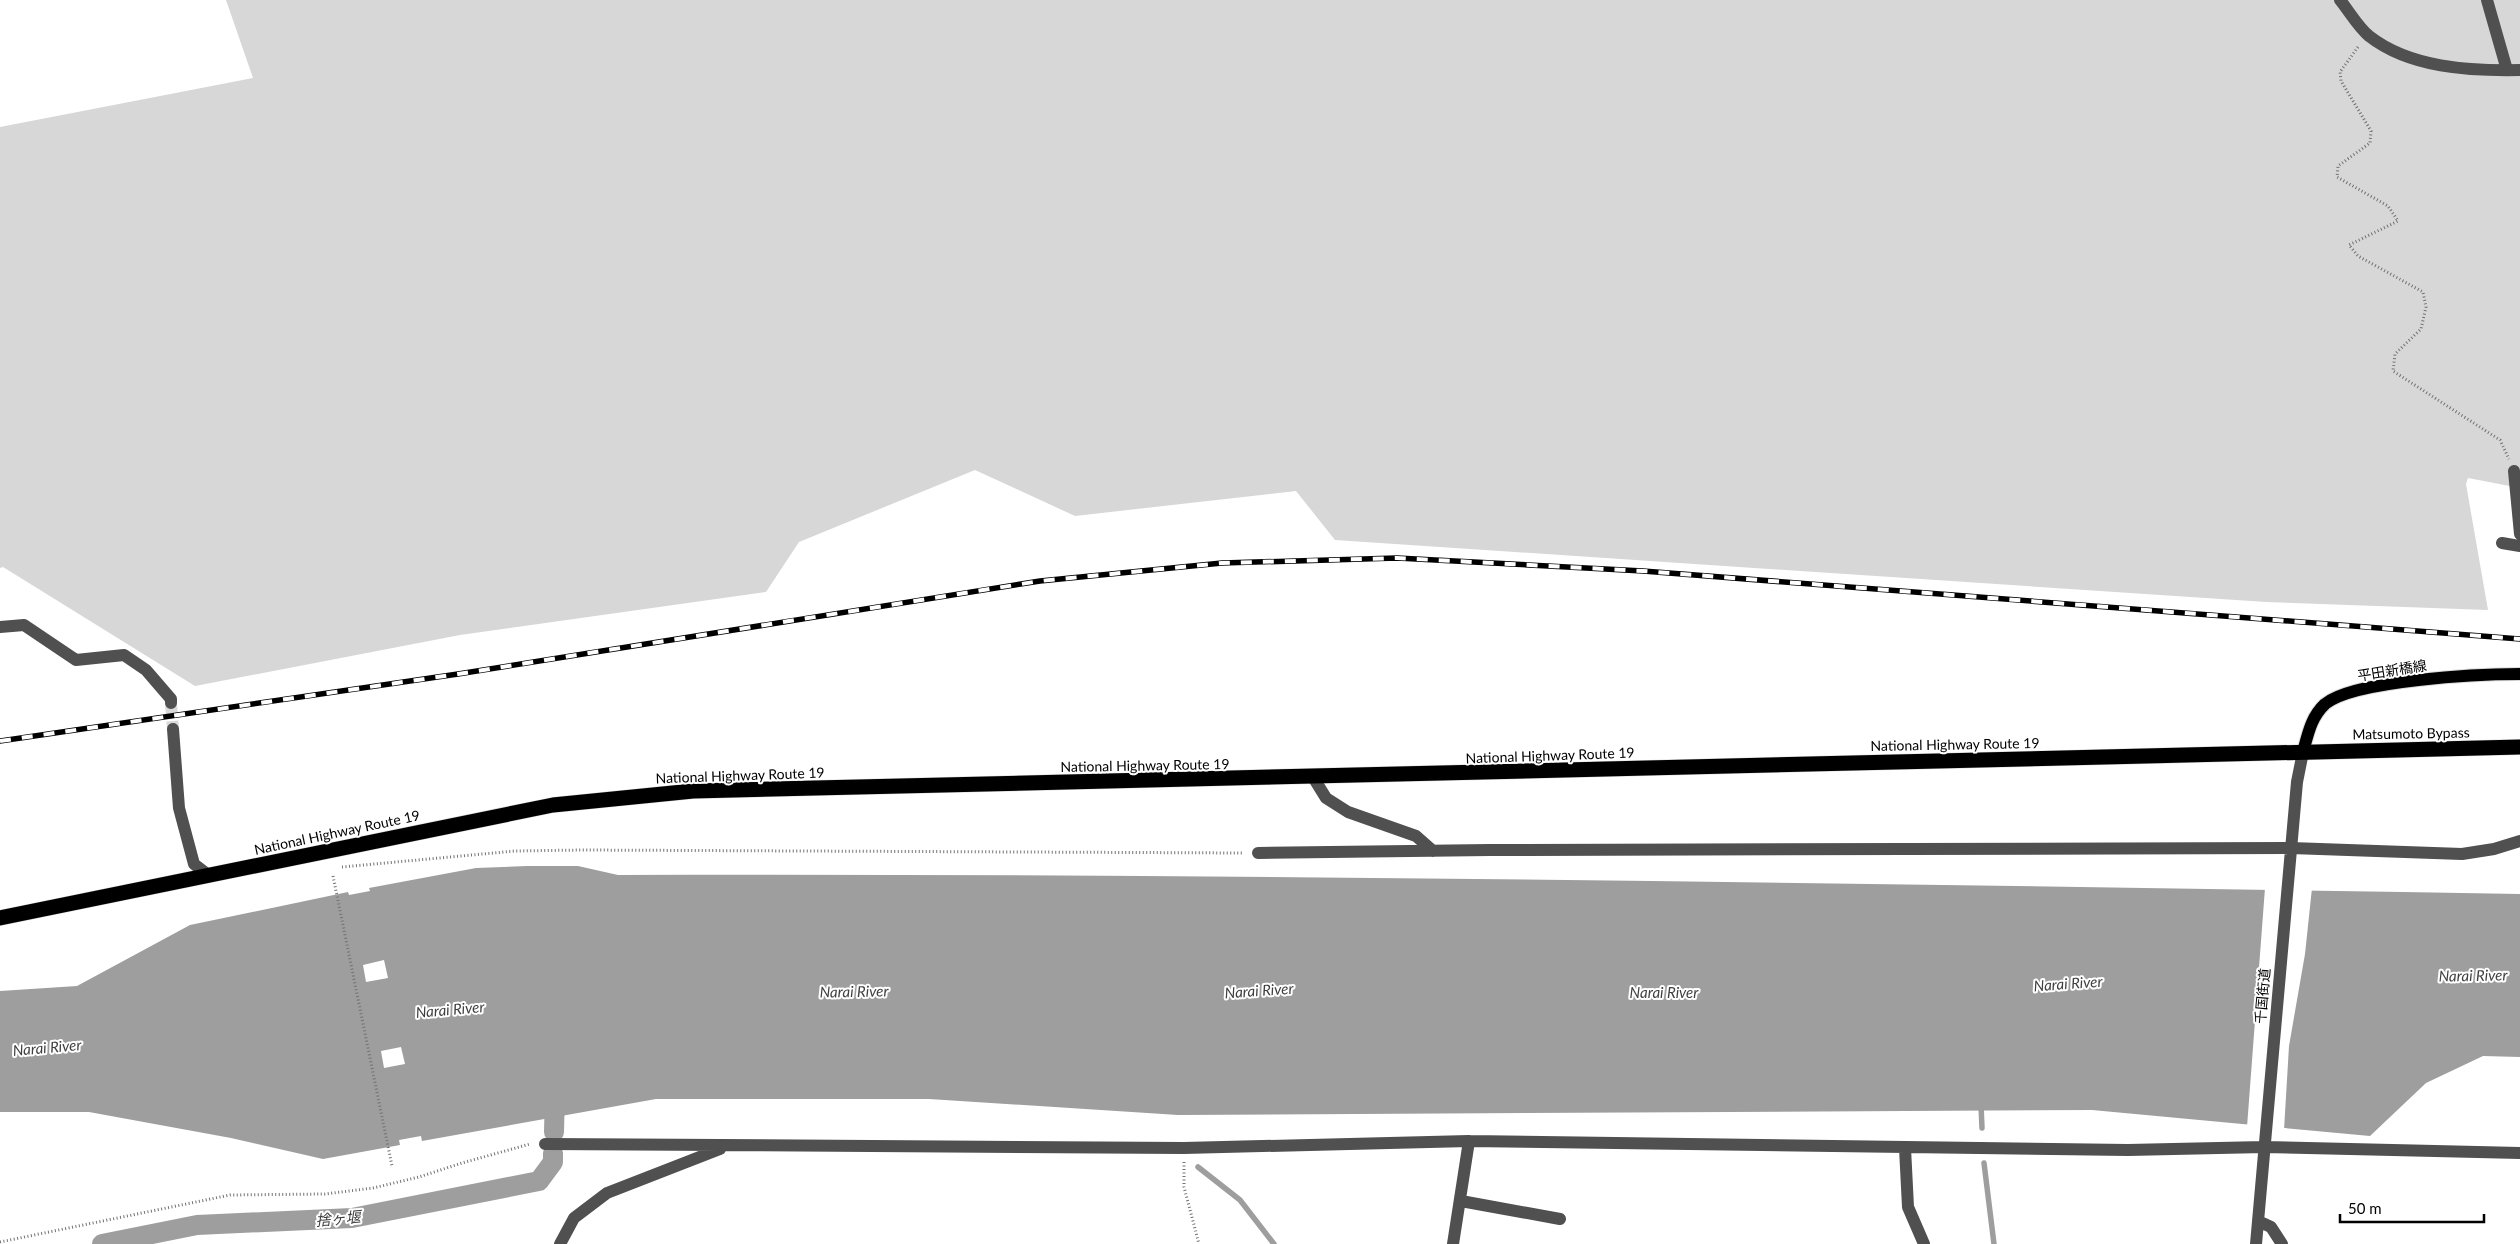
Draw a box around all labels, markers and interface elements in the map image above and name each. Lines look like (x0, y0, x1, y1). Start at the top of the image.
street label: 平田新橋線 (2356, 656, 2428, 684)
street label: Matsumoto Bypass (2352, 723, 2470, 743)
street label: National Highway Route 19 (1870, 734, 2040, 754)
street label: National Highway Route 19 (1465, 744, 1635, 766)
street label: National Highway Route 19 (1060, 755, 1230, 775)
street label: National Highway Route 19 (655, 764, 825, 786)
street label: National Highway Route 19 (253, 806, 421, 858)
water label: Narai River (2438, 965, 2508, 985)
street label: 千国街道 (2251, 967, 2273, 1025)
water label: Narai River (2033, 972, 2104, 994)
water label: Narai River (1224, 979, 1295, 1001)
water label: Narai River (819, 981, 889, 1001)
water label: Narai River (1630, 983, 1699, 1001)
water label: Narai River (415, 997, 486, 1021)
water label: Narai River (12, 1035, 83, 1059)
scale bar (2340, 1192, 2484, 1224)
text: 50 m (2348, 1199, 2382, 1217)
water label: 捨ヶ堰 (315, 1207, 364, 1229)

